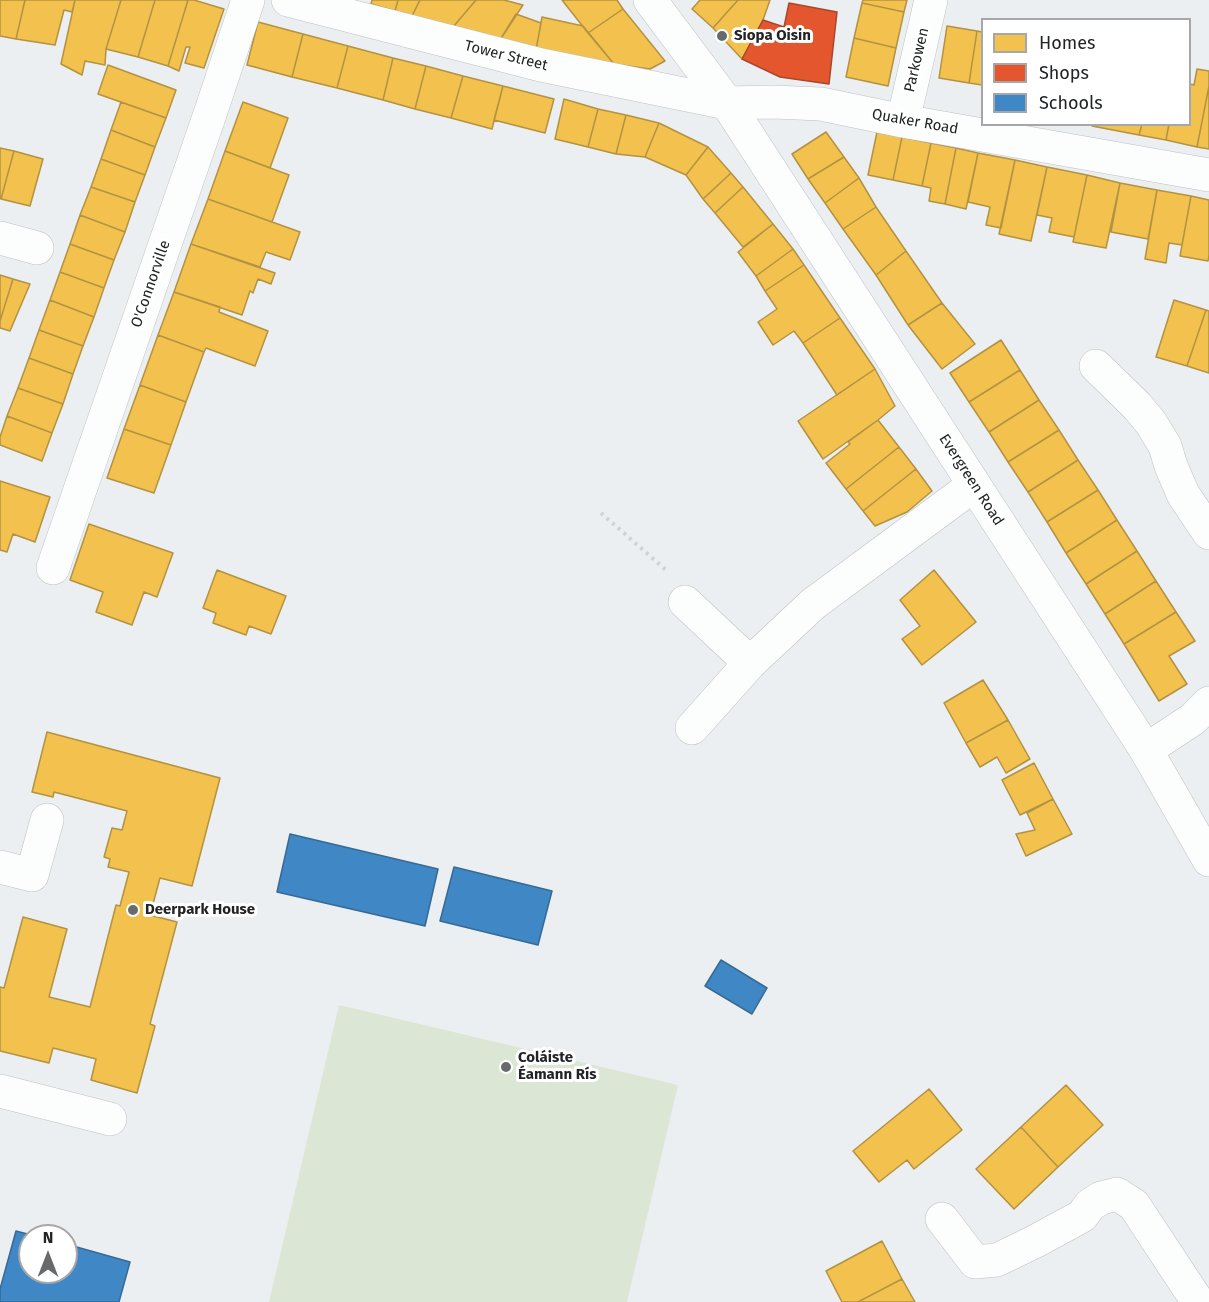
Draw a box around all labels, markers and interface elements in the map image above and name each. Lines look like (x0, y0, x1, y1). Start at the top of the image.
legend (981, 18, 1191, 126)
street label: Parkowen (901, 26, 933, 94)
place label: Siopa Oisin (734, 27, 811, 45)
marker: Siopa Oisin (715, 29, 729, 43)
text: Homes (1039, 32, 1095, 54)
street label: Tower Street (463, 37, 549, 75)
text: Shops (1039, 62, 1089, 84)
text: Schools (1039, 92, 1103, 114)
street label: Quaker Road (870, 106, 960, 138)
street label: O'Connorville (128, 238, 174, 330)
street label: Evergreen Road (935, 431, 1007, 529)
place label: Deerpark House (145, 901, 255, 919)
marker: Deerpark House (126, 903, 140, 917)
place label: Coláiste Éamann Rís (518, 1049, 596, 1084)
marker: Coláiste Éamann Rís (499, 1060, 513, 1074)
north arrow (18, 1224, 78, 1284)
text: N (43, 1228, 53, 1247)

